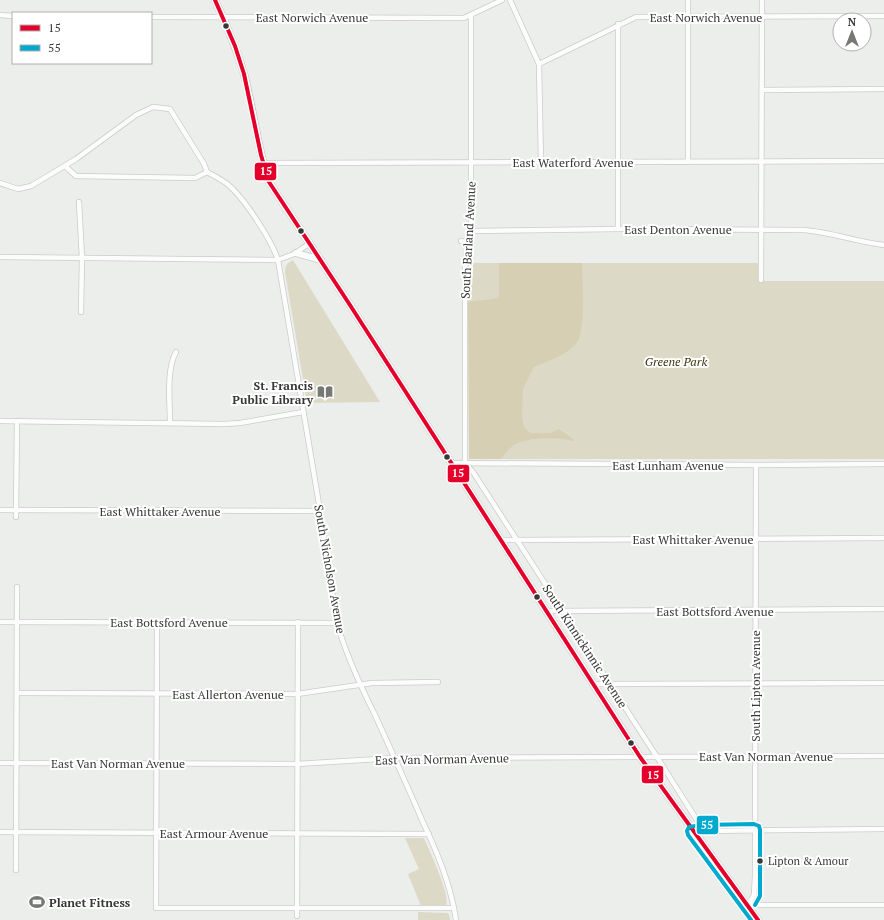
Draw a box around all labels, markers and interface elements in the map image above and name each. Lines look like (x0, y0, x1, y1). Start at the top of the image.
street label: East Norwich Avenue (256, 10, 368, 25)
street label: East Norwich Avenue (650, 10, 762, 25)
legend (12, 12, 152, 64)
north arrow (832, 12, 872, 52)
text: N (848, 15, 857, 29)
text: 15 (48, 20, 61, 35)
unlabelled marker (221, 21, 231, 31)
text: 55 (48, 40, 61, 55)
street label: East Waterford Avenue (513, 155, 633, 170)
line badge: 15 (254, 162, 277, 181)
text: 15 (260, 164, 272, 178)
street label: South Barland Avenue (457, 181, 479, 299)
street label: East Denton Avenue (624, 222, 732, 237)
unlabelled marker (296, 226, 306, 236)
park label: Greene Park (645, 354, 707, 369)
place label: St. Francis Public Library (232, 378, 314, 407)
library icon: St. Francis Public Library (316, 383, 334, 401)
unlabelled marker (442, 452, 452, 462)
street label: East Lunham Avenue (612, 458, 724, 473)
line badge: 15 (447, 464, 470, 483)
text: 15 (452, 466, 464, 480)
street label: South Nicholson Avenue (311, 503, 349, 635)
street label: East Whittaker Avenue (99, 504, 221, 519)
street label: East Whittaker Avenue (632, 532, 754, 547)
street label: South Kinnickinnic Avenue (539, 581, 631, 711)
unlabelled marker (532, 592, 542, 602)
street label: East Bottsford Avenue (656, 604, 774, 619)
street label: East Bottsford Avenue (110, 615, 228, 630)
street label: South Lipton Avenue (748, 630, 763, 742)
street label: East Allerton Avenue (172, 687, 284, 702)
unlabelled marker (626, 738, 636, 748)
street label: East Van Norman Avenue (699, 749, 833, 764)
street label: East Van Norman Avenue (375, 750, 509, 768)
street label: East Van Norman Avenue (51, 756, 185, 771)
line badge: 15 (641, 765, 664, 784)
text: 15 (647, 768, 659, 782)
line badge: 55 (696, 815, 719, 835)
text: 55 (701, 818, 713, 832)
street label: East Armour Avenue (160, 826, 268, 841)
place label: Lipton & Amour (768, 854, 849, 868)
marker: Lipton & Amour (755, 856, 765, 866)
sports icon: Planet Fitness (28, 893, 46, 911)
place label: Planet Fitness (49, 895, 131, 910)

